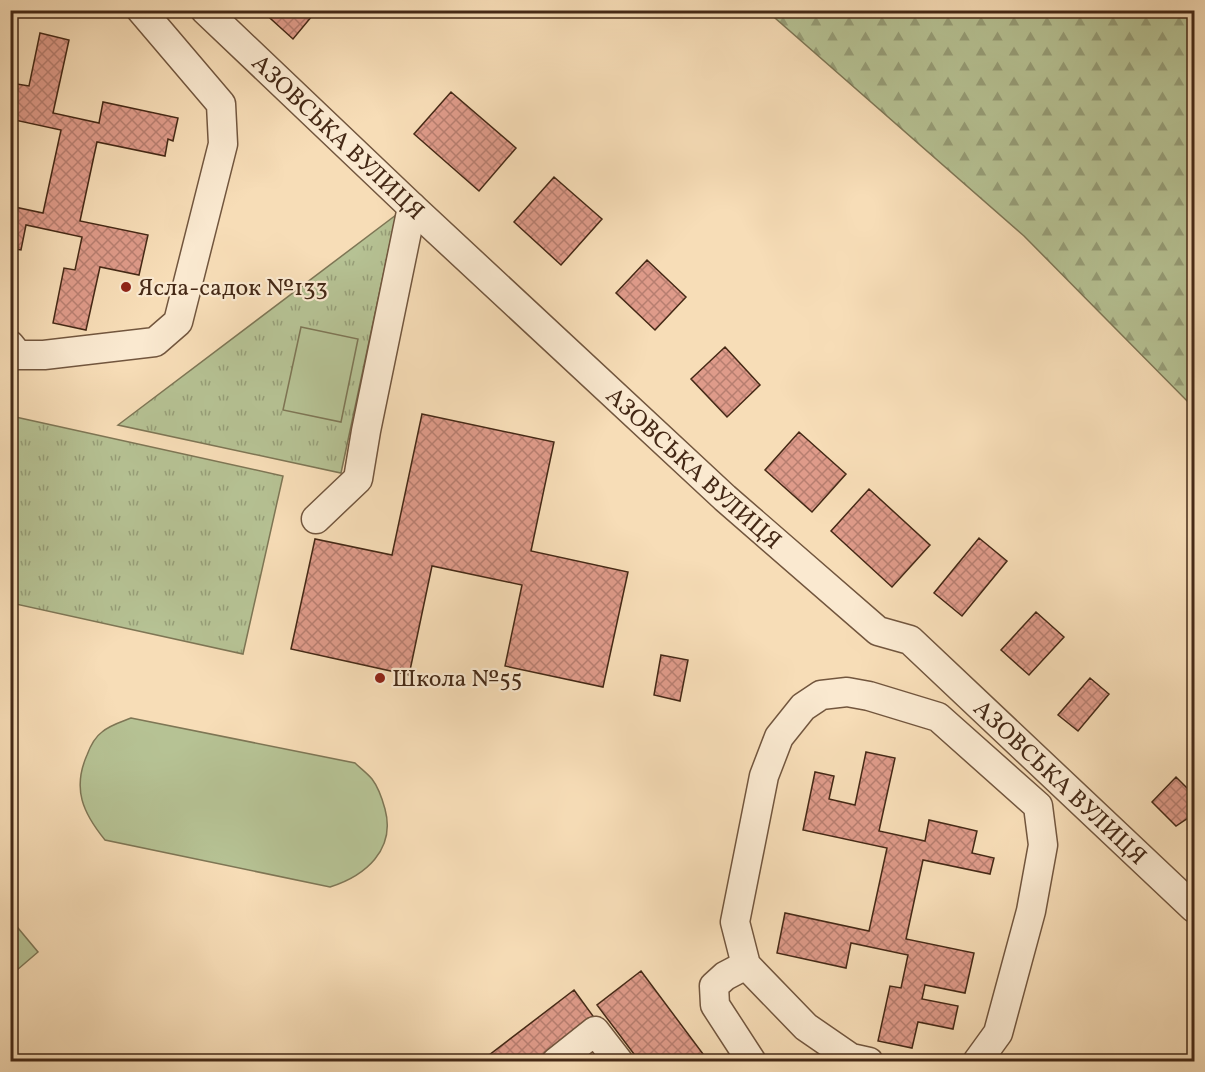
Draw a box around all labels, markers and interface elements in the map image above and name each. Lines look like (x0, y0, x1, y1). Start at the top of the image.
street label: АЗОВСЬКА ВУЛИЦЯ (243, 48, 431, 229)
place label: Ясла-садок №133 (138, 272, 328, 306)
marker: Ясла-садок №133 (119, 280, 133, 294)
street label: АЗОВСЬКА ВУЛИЦЯ (597, 380, 788, 559)
place label: Школа №55 (392, 663, 522, 697)
marker: Школа №55 (373, 671, 387, 685)
street label: АЗОВСЬКА ВУЛИЦЯ (965, 693, 1153, 874)

